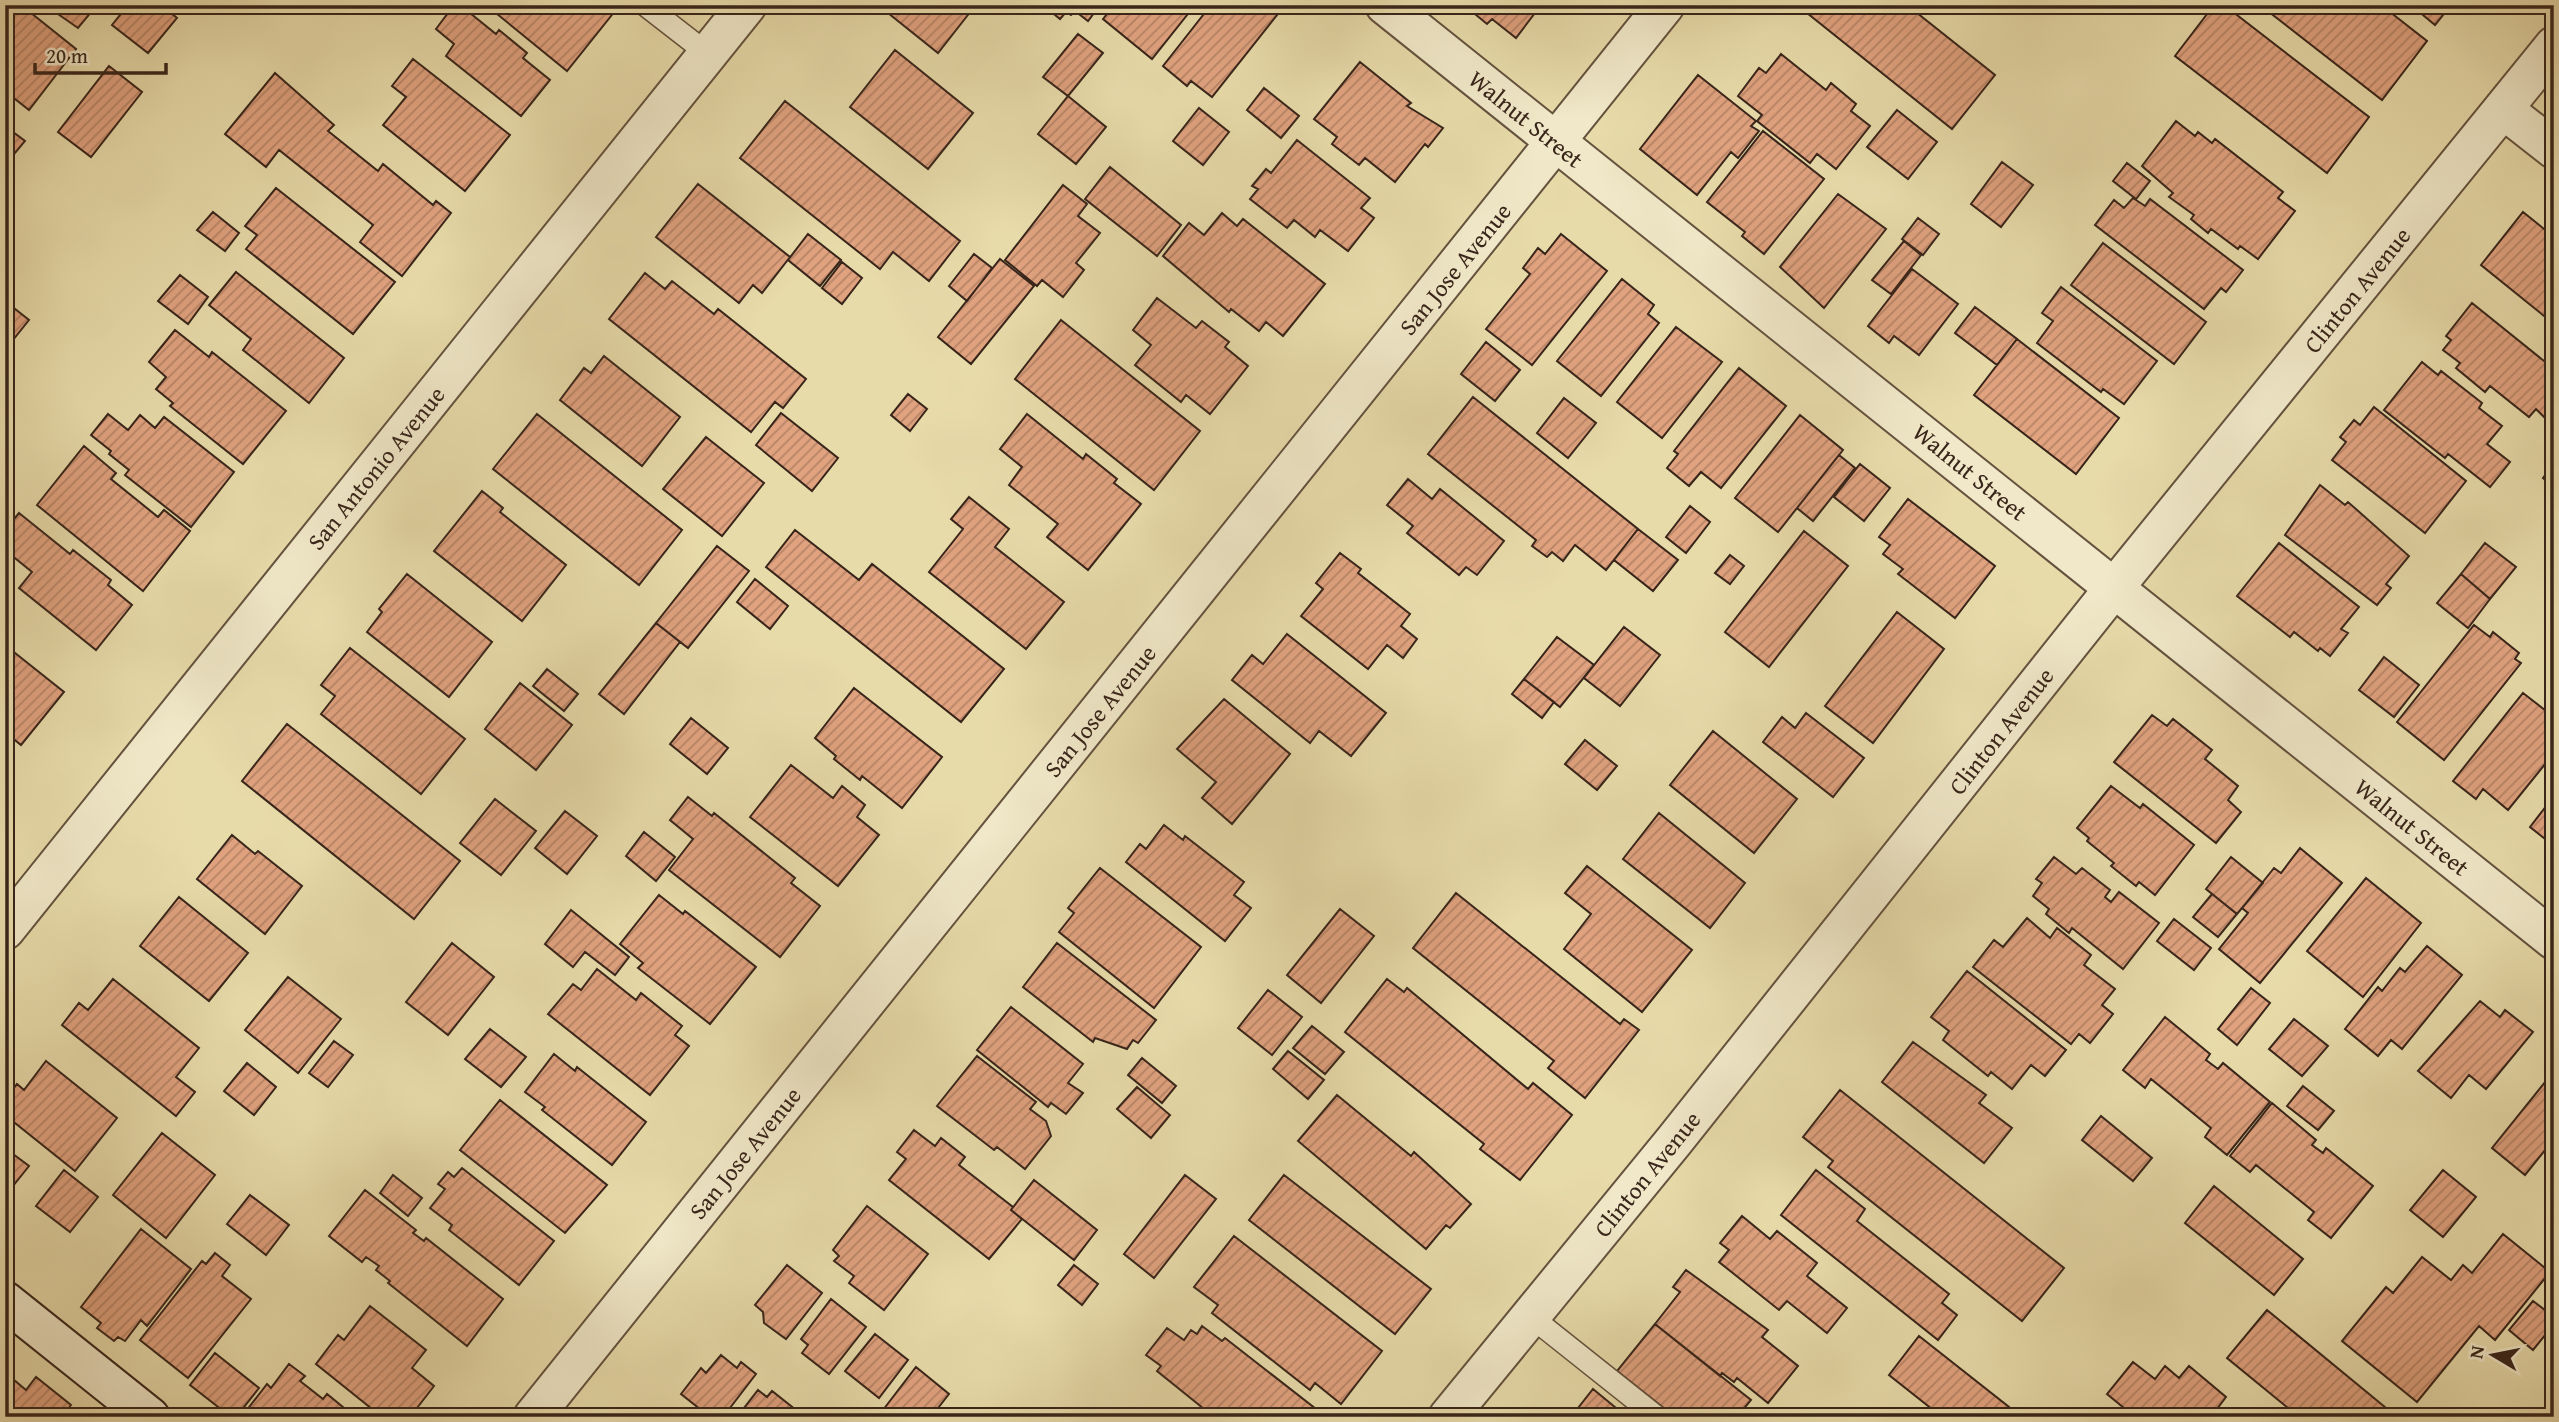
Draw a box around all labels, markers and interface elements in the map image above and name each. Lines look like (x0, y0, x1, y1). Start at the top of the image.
scale bar (35, 32, 166, 76)
text: 20 m (46, 40, 88, 71)
street label: Walnut Street (1461, 62, 1591, 177)
street label: San Jose Avenue (1391, 195, 1519, 343)
street label: Clinton Avenue (2295, 219, 2419, 361)
street label: San Antonio Avenue (299, 378, 453, 558)
street label: Walnut Street (1905, 415, 2035, 530)
street label: San Jose Avenue (1036, 637, 1164, 785)
street label: Clinton Avenue (1940, 660, 2062, 802)
street label: Walnut Street (2347, 770, 2477, 885)
street label: San Jose Avenue (681, 1079, 809, 1227)
street label: Clinton Avenue (1585, 1103, 1709, 1245)
north arrow (2458, 1320, 2528, 1390)
text: N (2461, 1343, 2491, 1361)

